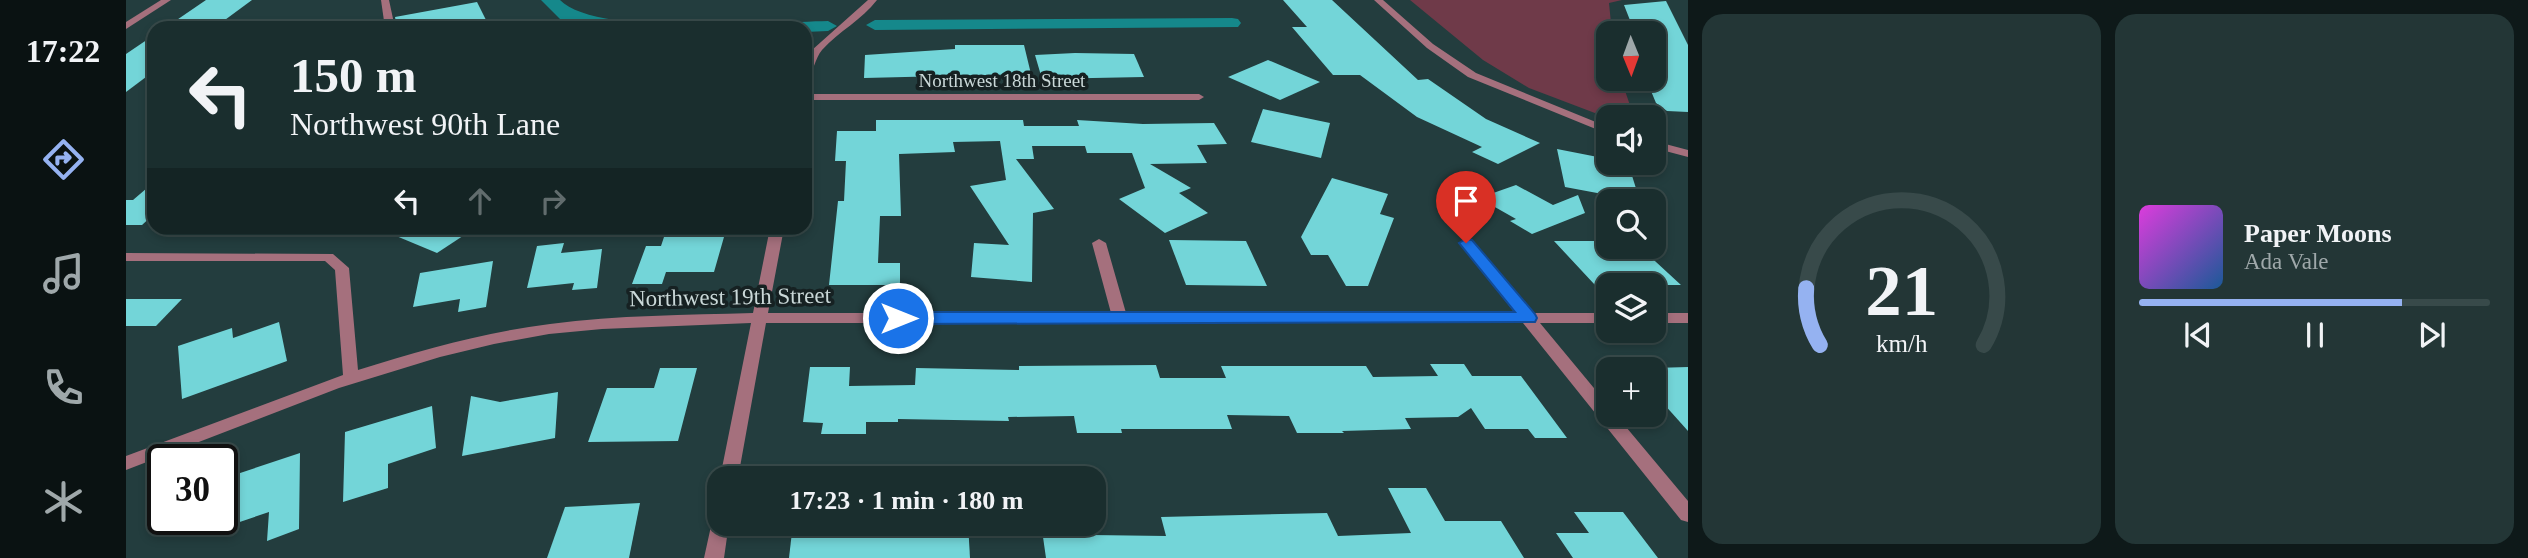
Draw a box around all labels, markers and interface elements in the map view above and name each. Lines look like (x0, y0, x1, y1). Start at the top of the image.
north arrow (1596, 21, 1666, 91)
map controls (1596, 21, 1666, 427)
text: 17:22 (26, 33, 100, 69)
text: 150 m (290, 48, 417, 103)
icon: left (175, 49, 266, 140)
street label: Northwest 18th Street (919, 70, 1086, 91)
button: sound (1596, 105, 1666, 175)
text: Northwest 90th Lane (290, 106, 560, 142)
icon: directions (39, 135, 88, 184)
pin (1436, 171, 1496, 243)
icon: left (388, 182, 426, 220)
icon: ahead (461, 182, 499, 220)
icon: right (534, 182, 572, 220)
icon: arrive (1447, 182, 1485, 220)
button: search (1596, 189, 1666, 259)
text: Paper Moons (2244, 219, 2392, 248)
icon: music (39, 249, 88, 298)
text: Ada Vale (2244, 249, 2329, 274)
text: 21 (1865, 250, 1938, 331)
button: layers (1596, 273, 1666, 343)
position arrow (861, 281, 935, 355)
street label: Northwest 19th Street (629, 283, 832, 311)
icon: previous (2179, 316, 2217, 354)
icon: pause (2296, 316, 2334, 354)
icon: next (2413, 316, 2451, 354)
text: km/h (1876, 330, 1928, 357)
button: + (1596, 357, 1666, 427)
icon: phone (39, 363, 88, 412)
speed limit sign: 30 (147, 444, 238, 535)
icon: climate (39, 477, 88, 526)
text: 17:23 · 1 min · 180 m (790, 486, 1024, 515)

